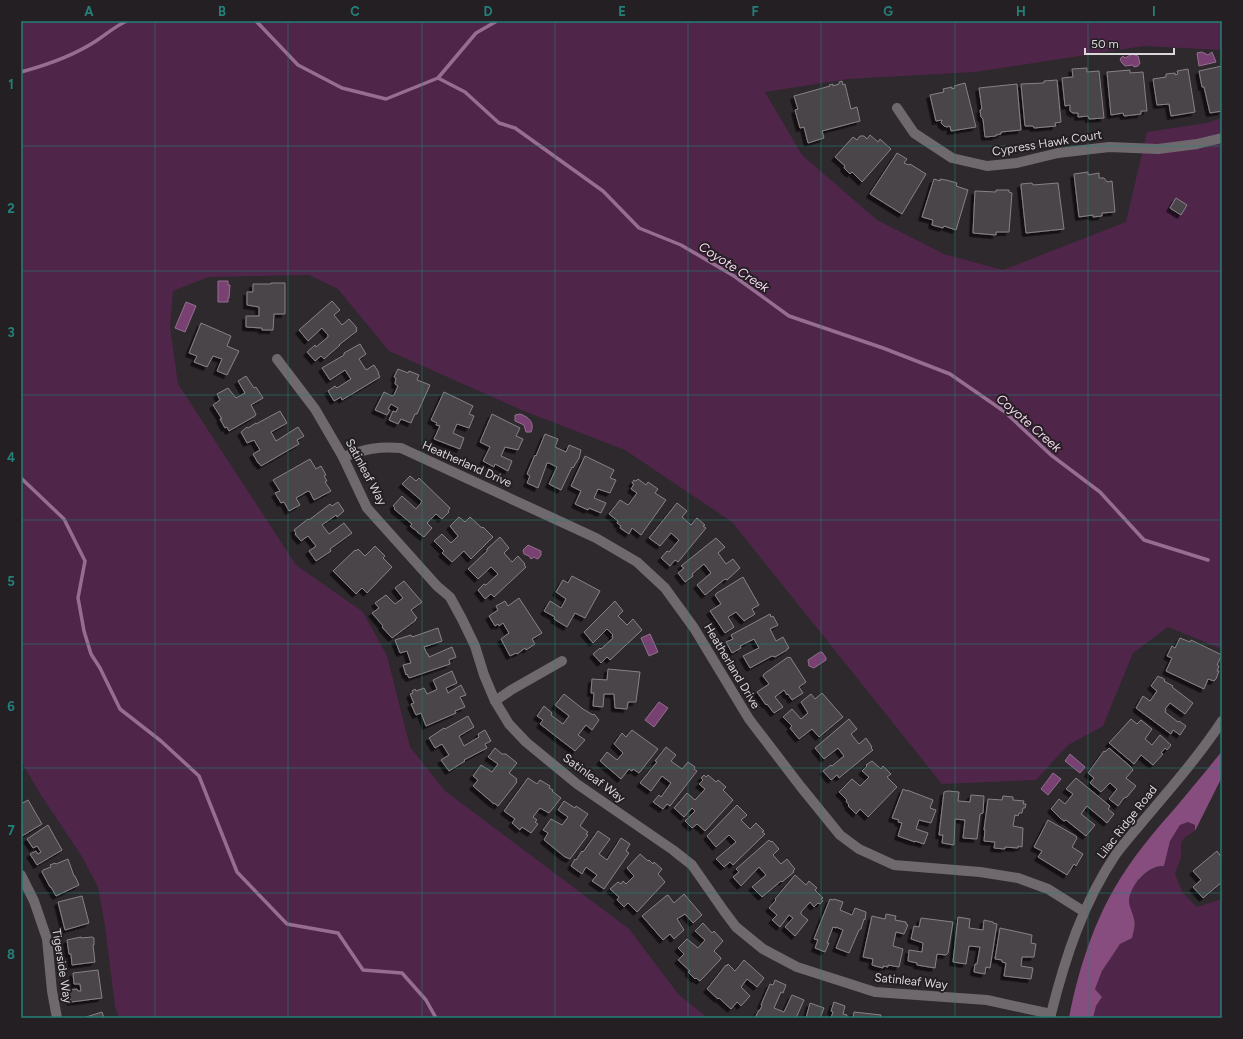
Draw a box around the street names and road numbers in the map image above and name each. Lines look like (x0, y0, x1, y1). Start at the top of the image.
street label: Cypress Hawk Court (991, 127, 1103, 159)
street label: Satinleaf Way (343, 436, 390, 508)
street label: Heatherland Drive (420, 438, 514, 490)
street label: Heatherland Drive (701, 621, 763, 711)
street label: Satinleaf Way (560, 751, 628, 806)
street label: Lilac Ridge Road (1094, 783, 1160, 861)
street label: Tigerside Way (49, 928, 75, 1005)
street label: Satinleaf Way (874, 970, 949, 992)

